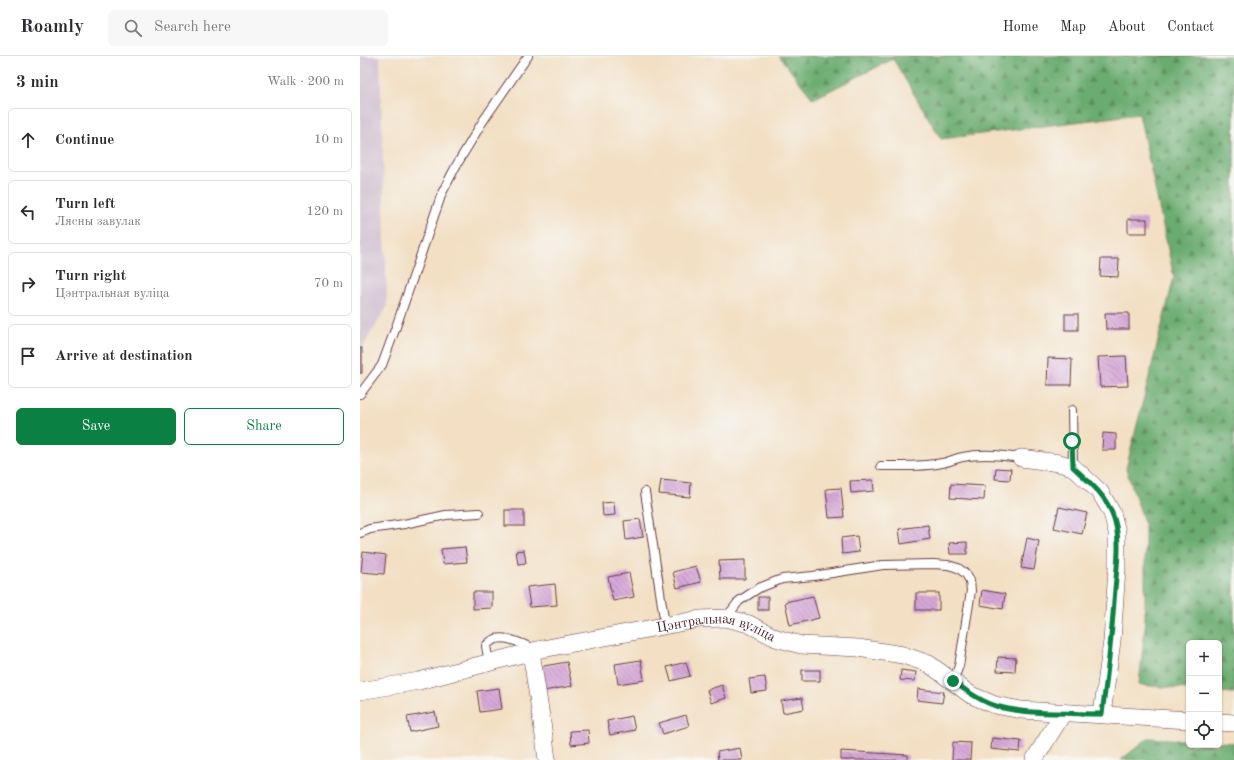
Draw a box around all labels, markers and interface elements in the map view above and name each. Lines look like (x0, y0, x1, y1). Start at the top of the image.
search box (108, 10, 388, 46)
icon: search (122, 17, 144, 39)
text: Roamly (20, 18, 84, 37)
text: Search here (154, 20, 231, 35)
text: Home (1003, 20, 1038, 34)
text: Map (1060, 20, 1086, 34)
text: About (1108, 20, 1145, 34)
text: Contact (1167, 20, 1214, 34)
text: 3 min (16, 74, 59, 91)
text: Walk · 200 m (267, 75, 344, 88)
icon: ahead (17, 129, 39, 151)
text: Continue (55, 133, 114, 148)
text: 10 m (314, 133, 343, 146)
text: Turn left (55, 197, 115, 212)
icon: left (17, 201, 39, 223)
text: 120 m (306, 205, 343, 218)
text: Лясны завулак (55, 215, 141, 228)
text: Turn right (55, 269, 126, 284)
icon: right (17, 273, 39, 295)
text: 70 m (314, 277, 343, 290)
text: Цэнтральная вуліца (55, 287, 170, 300)
icon: arrive (17, 345, 39, 367)
text: Arrive at destination (55, 349, 193, 364)
button: Save (16, 408, 176, 445)
button: Share (184, 408, 344, 445)
route start (1063, 432, 1081, 450)
street label: Цэнтральная вуліца (655, 612, 778, 645)
map controls (1186, 640, 1222, 748)
button: + (1186, 640, 1222, 676)
route end (944, 672, 962, 690)
button: − (1186, 676, 1222, 712)
button: locate (1186, 712, 1222, 748)

